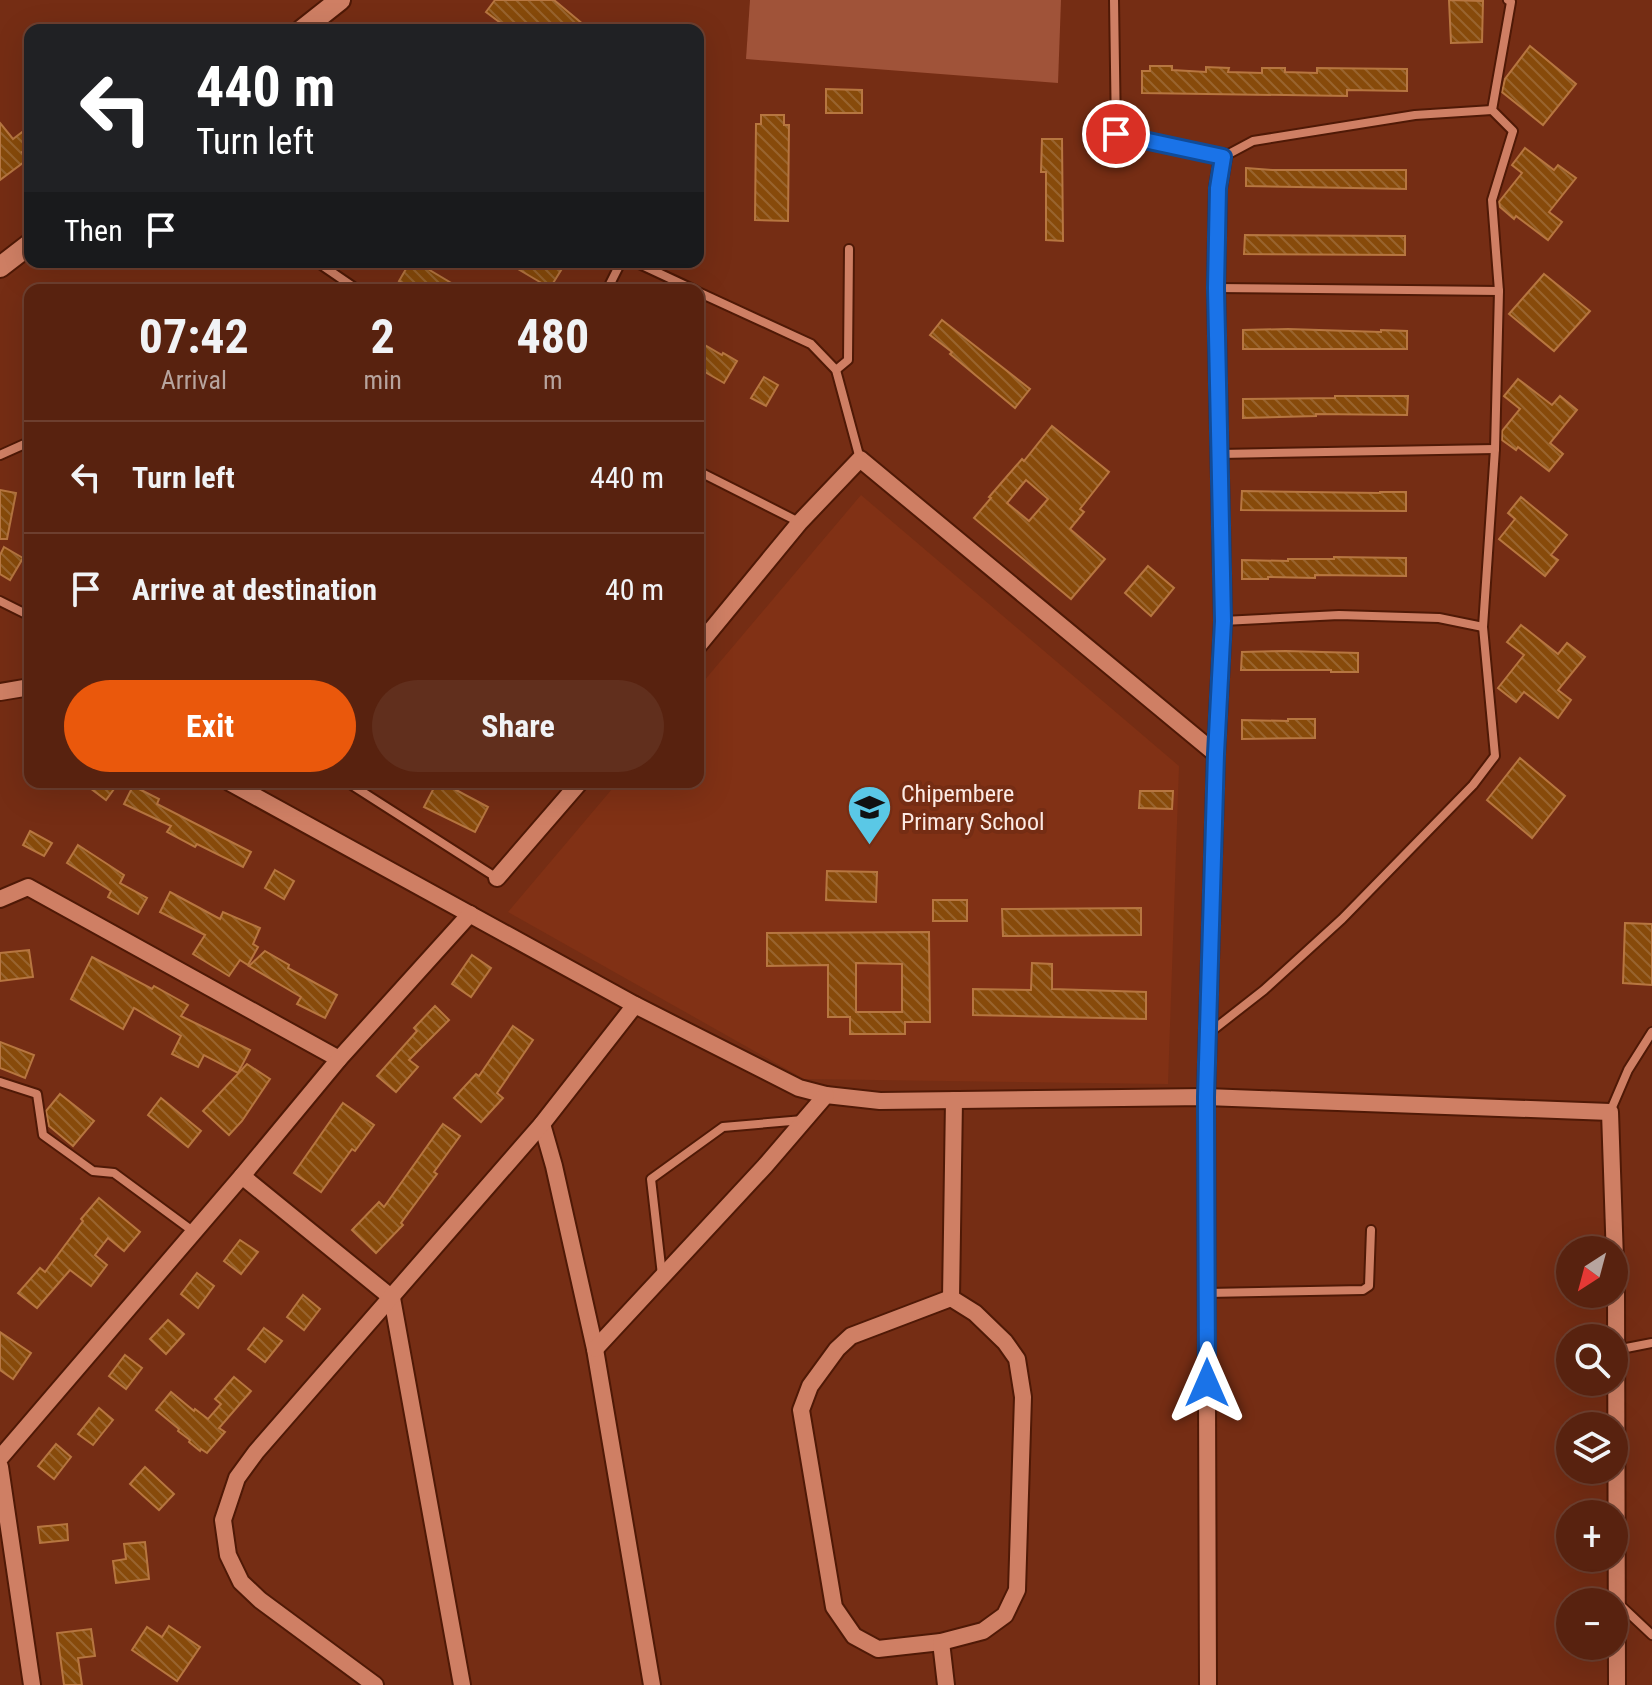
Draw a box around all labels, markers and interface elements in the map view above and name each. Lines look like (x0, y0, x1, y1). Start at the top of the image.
text: 440 m (196, 54, 335, 120)
icon: left (64, 56, 168, 160)
pin (1082, 100, 1150, 168)
icon: arrive (1094, 112, 1138, 156)
text: Turn left (196, 121, 314, 163)
icon: arrive (139, 208, 183, 252)
text: Then (64, 213, 123, 248)
text: 07:42 (139, 308, 249, 365)
text: 2 (371, 308, 395, 365)
text: 480 (516, 308, 589, 365)
text: Arrival (161, 365, 227, 395)
text: min (364, 365, 402, 395)
text: m (543, 365, 563, 395)
icon: left (64, 455, 108, 499)
text: Turn left (132, 460, 235, 495)
text: 440 m (590, 460, 664, 495)
icon: arrive (64, 567, 108, 611)
text: Arrive at destination (132, 572, 377, 607)
text: 40 m (605, 572, 664, 607)
button: Exit (64, 680, 356, 772)
button: Share (372, 680, 664, 772)
place label: Chipembere Primary School (901, 780, 1044, 836)
school or university icon: Chipembere Primary School (846, 784, 894, 847)
north arrow (1556, 1236, 1628, 1308)
map controls (1556, 1236, 1628, 1660)
button: search (1556, 1324, 1628, 1396)
position arrow (1165, 1341, 1249, 1425)
button: layers (1556, 1412, 1628, 1484)
button: + (1556, 1500, 1628, 1572)
button: − (1556, 1588, 1628, 1660)

